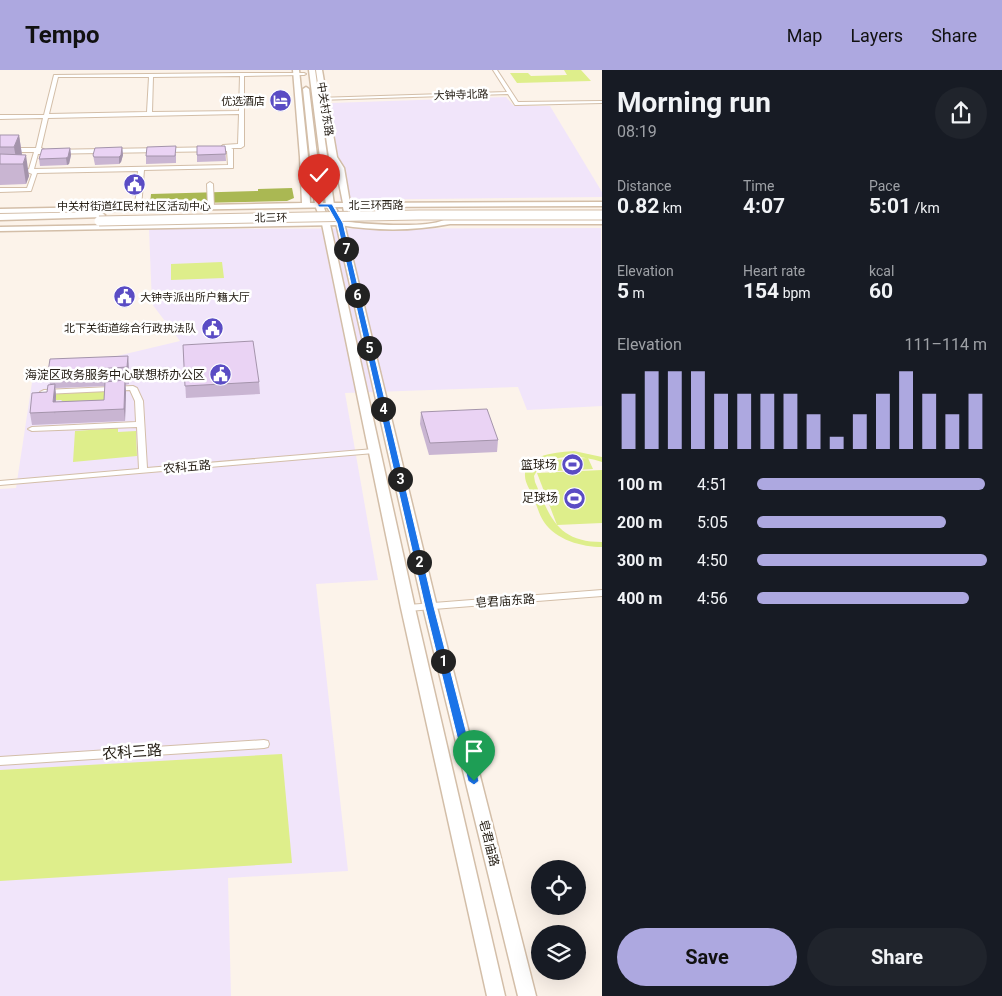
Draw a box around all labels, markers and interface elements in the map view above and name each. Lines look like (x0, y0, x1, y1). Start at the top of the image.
text: Tempo (25, 21, 100, 49)
text: Map (787, 25, 822, 46)
text: Layers (850, 25, 903, 46)
text: Share (931, 25, 977, 46)
street label: 中关村东路 (314, 81, 336, 137)
text: Morning run (617, 86, 771, 119)
button: share (935, 87, 987, 139)
street label: 大钟寺北路 (433, 88, 489, 102)
hotel icon: 优选酒店 (269, 89, 293, 113)
place label: 优选酒店 (221, 95, 265, 108)
text: 08:19 (617, 122, 657, 141)
pin (298, 154, 340, 205)
icon: check (305, 161, 333, 189)
public building icon: 中关村街道红民村社区活动中心 (122, 173, 146, 197)
text: Distance (617, 178, 672, 194)
text: Time (743, 178, 774, 194)
text: Pace (869, 178, 900, 194)
text: 0.82 (617, 194, 659, 218)
text: 4:07 (743, 194, 785, 218)
text: 5:01 (869, 194, 911, 218)
street label: 北三环西路 (349, 199, 404, 212)
place label: 中关村街道红民村社区活动中心 (57, 200, 211, 213)
text: km (659, 200, 682, 216)
text: /km (911, 200, 940, 216)
street label: 北三环 (254, 211, 288, 225)
pin: 7 (334, 236, 358, 262)
text: 7 (342, 241, 351, 257)
text: Elevation (617, 263, 674, 279)
text: Heart rate (743, 263, 805, 279)
text: kcal (869, 263, 894, 279)
text: 5 (617, 279, 629, 303)
text: 154 (743, 279, 779, 303)
text: 60 (869, 279, 893, 303)
pin: 6 (344, 282, 370, 308)
public building icon: 大钟寺派出所户籍大厅 (112, 285, 136, 309)
text: m (629, 285, 645, 301)
text: bpm (779, 285, 811, 301)
text: 6 (353, 287, 362, 303)
place label: 大钟寺派出所户籍大厅 (140, 291, 250, 304)
public building icon: 北下关街道综合行政执法队 (200, 316, 224, 340)
place label: 北下关街道综合行政执法队 (64, 322, 196, 335)
text: Elevation (617, 335, 682, 354)
text: 111–114 m (905, 335, 987, 354)
pin: 5 (356, 336, 382, 360)
text: 5 (365, 340, 374, 356)
public building icon: 海淀区政务服务中心联想桥办公区 (209, 363, 233, 387)
place label: 海淀区政务服务中心联想桥办公区 (25, 368, 205, 382)
pin: 4 (370, 396, 396, 422)
text: 4 (379, 401, 388, 417)
sports icon: 篮球场 (561, 453, 585, 477)
street label: 农科五路 (162, 458, 212, 476)
place label: 篮球场 (521, 458, 557, 472)
pin: 3 (388, 466, 412, 492)
text: 3 (396, 471, 405, 487)
text: 100 m (617, 475, 662, 494)
text: 4:51 (697, 475, 728, 494)
sports icon: 足球场 (562, 486, 586, 510)
place label: 足球场 (522, 491, 558, 505)
text: 200 m (617, 513, 662, 532)
text: 5:05 (697, 513, 728, 532)
pin: 2 (406, 550, 432, 574)
text: 300 m (617, 551, 662, 570)
text: 4:50 (697, 551, 728, 570)
text: 2 (415, 554, 424, 570)
text: 400 m (617, 589, 662, 608)
text: 4:56 (697, 589, 728, 608)
street label: 皂君庙东路 (475, 592, 535, 610)
pin: 1 (430, 648, 456, 674)
text: 1 (439, 653, 448, 669)
pin (453, 730, 495, 781)
icon: arrive (460, 737, 488, 765)
street label: 农科三路 (101, 741, 163, 763)
street label: 皂君庙路 (476, 818, 502, 868)
map controls (531, 860, 586, 980)
button: locate (531, 860, 586, 915)
button: layers (531, 925, 586, 980)
button: Save (617, 928, 797, 986)
button: Share (807, 928, 987, 986)

